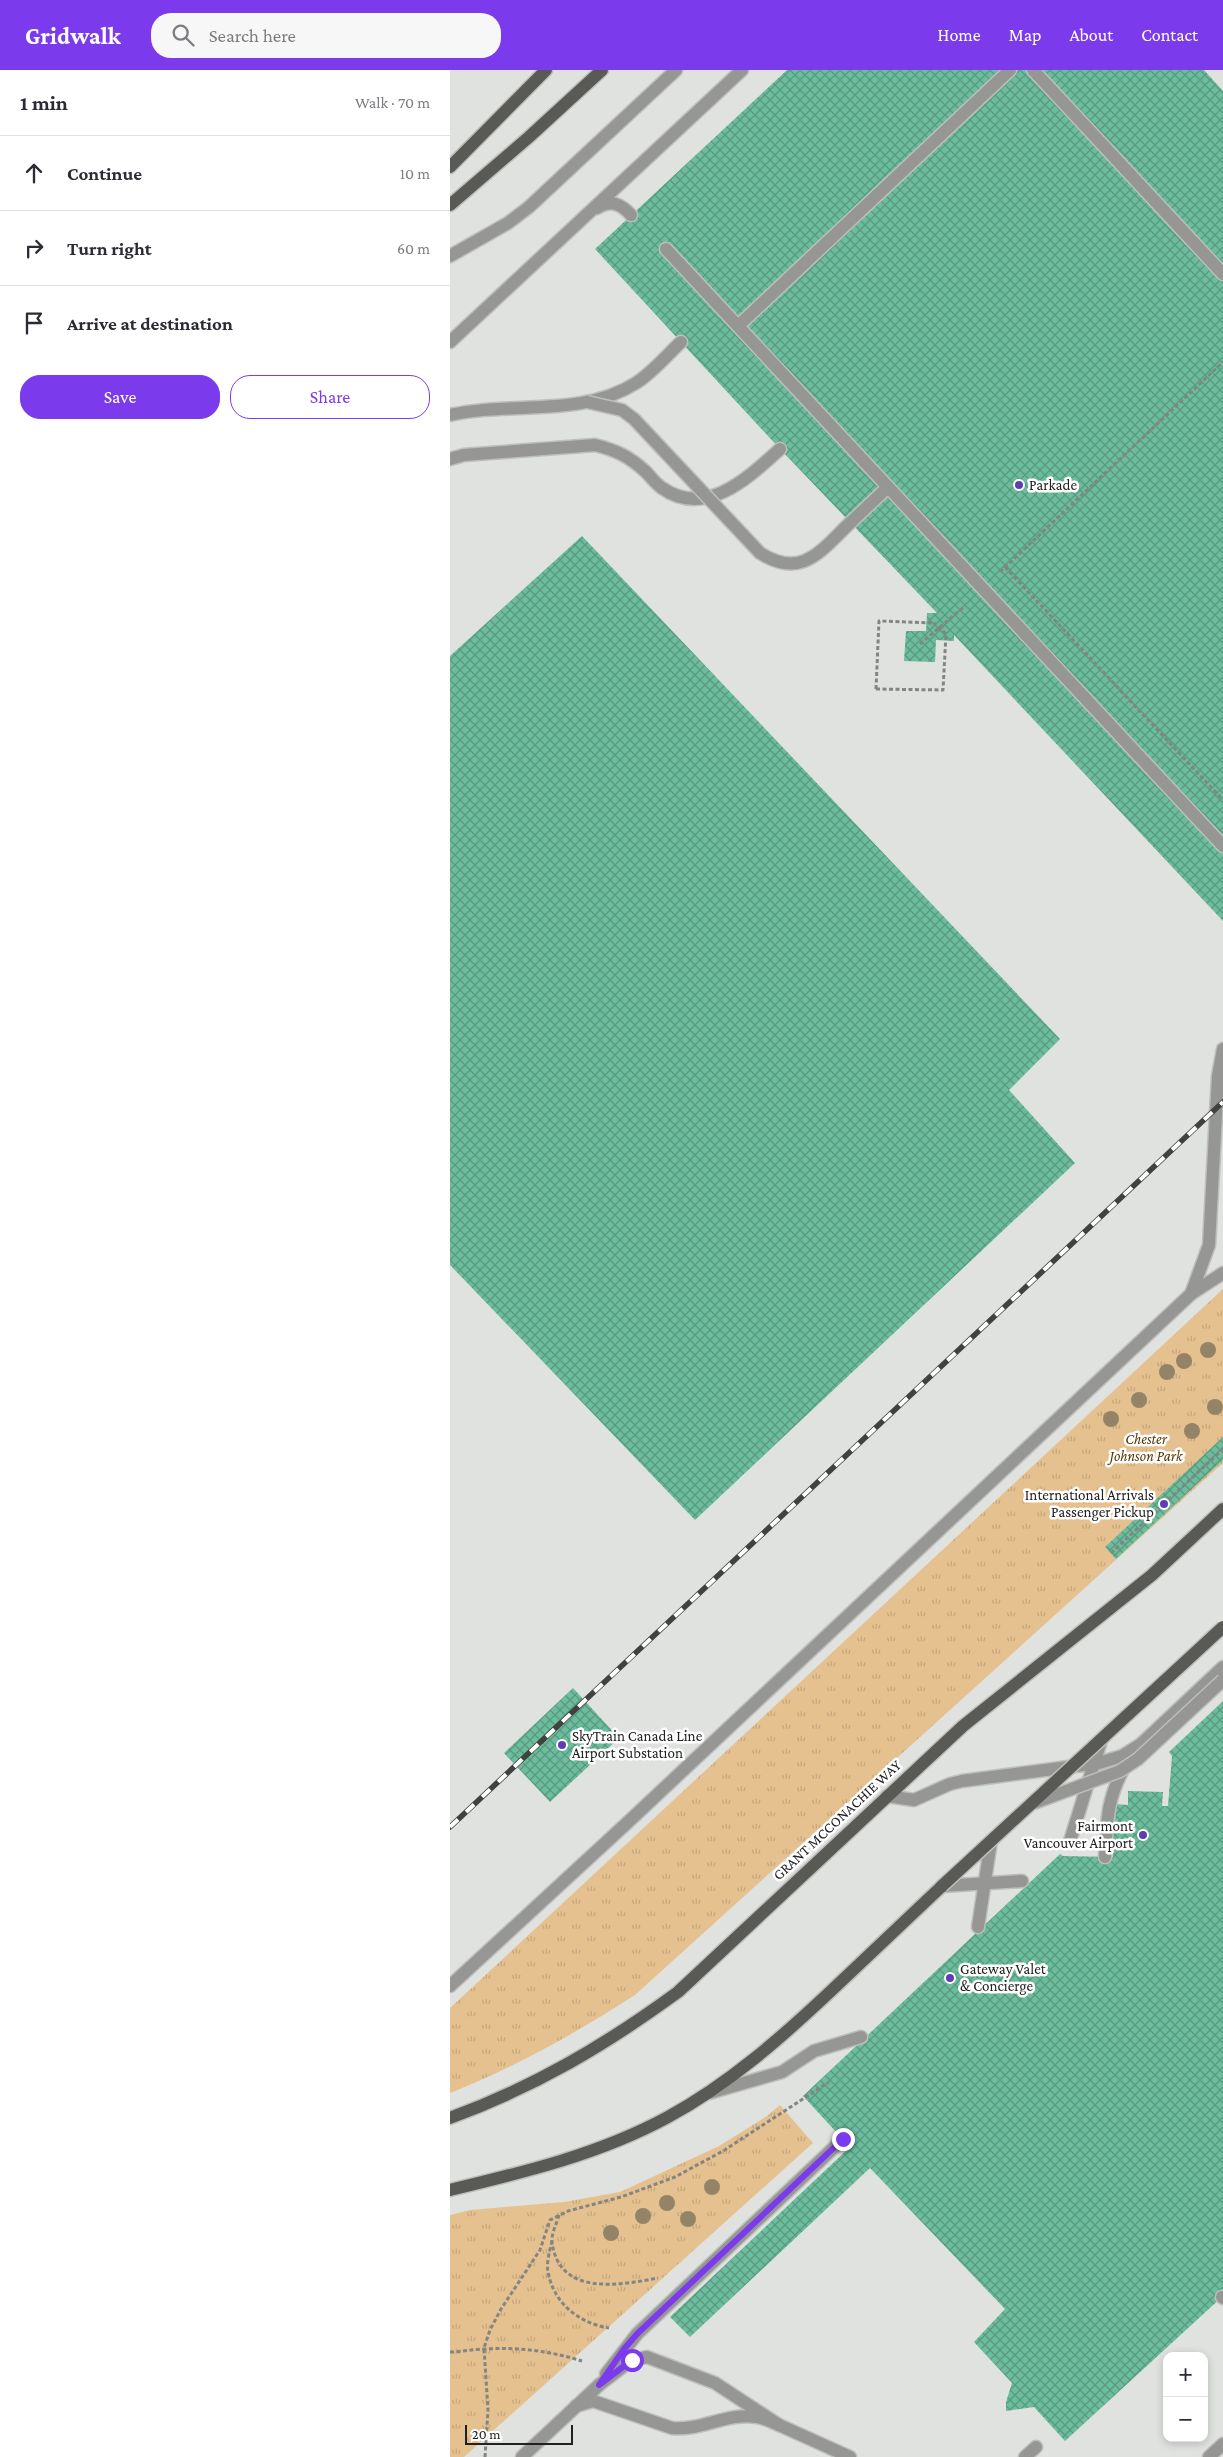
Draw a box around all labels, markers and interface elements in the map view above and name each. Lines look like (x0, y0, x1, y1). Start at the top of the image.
search box (151, 13, 501, 58)
icon: search (169, 21, 197, 49)
text: Gridwalk (25, 22, 121, 49)
text: Search here (209, 25, 296, 46)
text: Home (938, 25, 981, 45)
text: Map (1009, 25, 1041, 45)
text: About (1069, 25, 1113, 45)
text: Contact (1141, 25, 1198, 45)
text: 1 min (20, 91, 68, 115)
text: Walk · 70 m (355, 94, 430, 111)
icon: ahead (20, 159, 48, 187)
text: Continue (67, 163, 142, 184)
text: 10 m (400, 165, 430, 182)
icon: right (20, 234, 48, 262)
text: Turn right (67, 238, 152, 259)
text: 60 m (397, 240, 430, 257)
icon: arrive (20, 309, 48, 337)
text: Arrive at destination (67, 313, 233, 334)
button: Save (20, 375, 220, 419)
button: Share (230, 375, 430, 419)
place label: Parkade (1029, 477, 1077, 493)
marker: Parkade (1013, 479, 1025, 491)
park label: Chester Johnson Park (1106, 1431, 1184, 1465)
place label: International Arrivals Passenger Pickup (1025, 1487, 1154, 1521)
marker: International Arrivals Passenger Pickup (1158, 1498, 1170, 1510)
place label: SkyTrain Canada Line Airport Substation (572, 1728, 703, 1762)
marker: SkyTrain Canada Line Airport Substation (556, 1739, 568, 1751)
street label: GRANT MCCONACHIE WAY (770, 1757, 904, 1883)
place label: Fairmont Vancouver Airport (1024, 1818, 1134, 1852)
marker: Fairmont Vancouver Airport (1137, 1829, 1149, 1841)
place label: Gateway Valet & Concierge (960, 1961, 1047, 1995)
marker: Gateway Valet & Concierge (944, 1972, 956, 1984)
route end (832, 2128, 855, 2151)
route start (621, 2349, 644, 2372)
map controls (1163, 2352, 1208, 2442)
button: + (1163, 2352, 1208, 2397)
button: − (1163, 2397, 1208, 2442)
scale bar (465, 2422, 572, 2445)
text: 20 m (472, 2426, 500, 2442)

